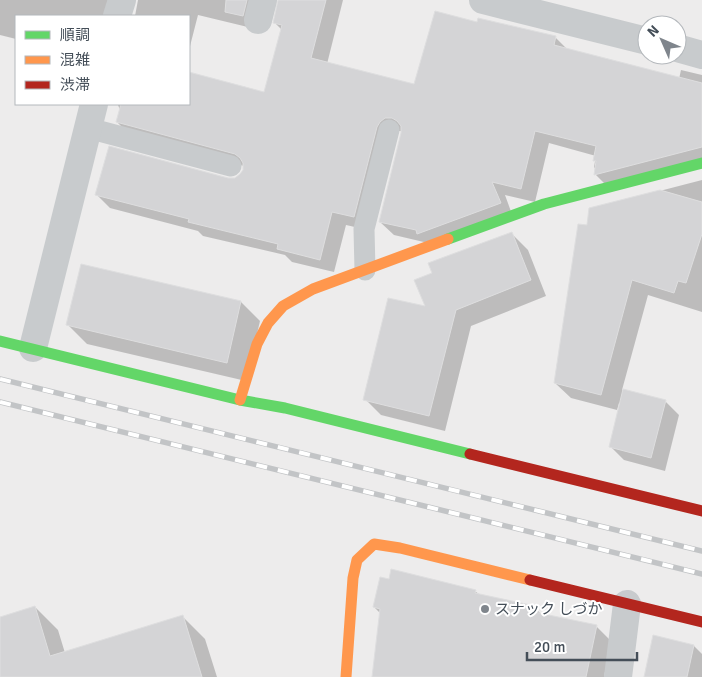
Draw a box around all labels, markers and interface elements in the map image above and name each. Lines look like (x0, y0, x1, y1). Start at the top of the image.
legend (15, 15, 190, 105)
north arrow (637, 15, 687, 65)
text: N (644, 22, 663, 41)
text: 順調 (60, 26, 90, 44)
text: 混雑 (60, 51, 90, 69)
text: 渋滞 (60, 76, 90, 94)
place label: スナック しづか (495, 600, 602, 618)
marker: スナック しづか (479, 603, 491, 615)
scale bar (527, 630, 637, 662)
text: 20 m (534, 638, 565, 656)

